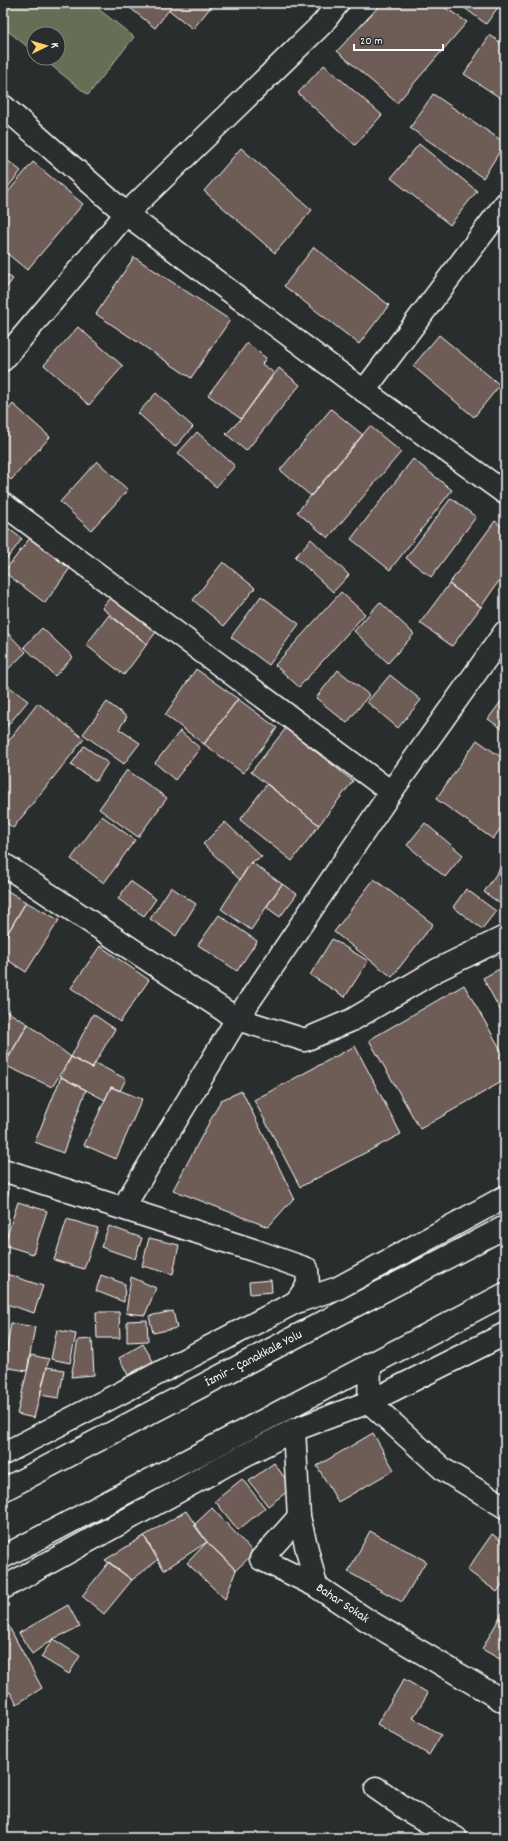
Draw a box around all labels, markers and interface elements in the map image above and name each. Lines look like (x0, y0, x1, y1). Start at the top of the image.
north arrow (26, 26, 66, 66)
scale bar (354, 26, 443, 52)
text: 20 m (360, 33, 383, 50)
text: K (46, 42, 62, 49)
street label: İzmir - Çanakkale Yolu (202, 1325, 306, 1392)
street label: Bahar Sokak (312, 1579, 373, 1628)

